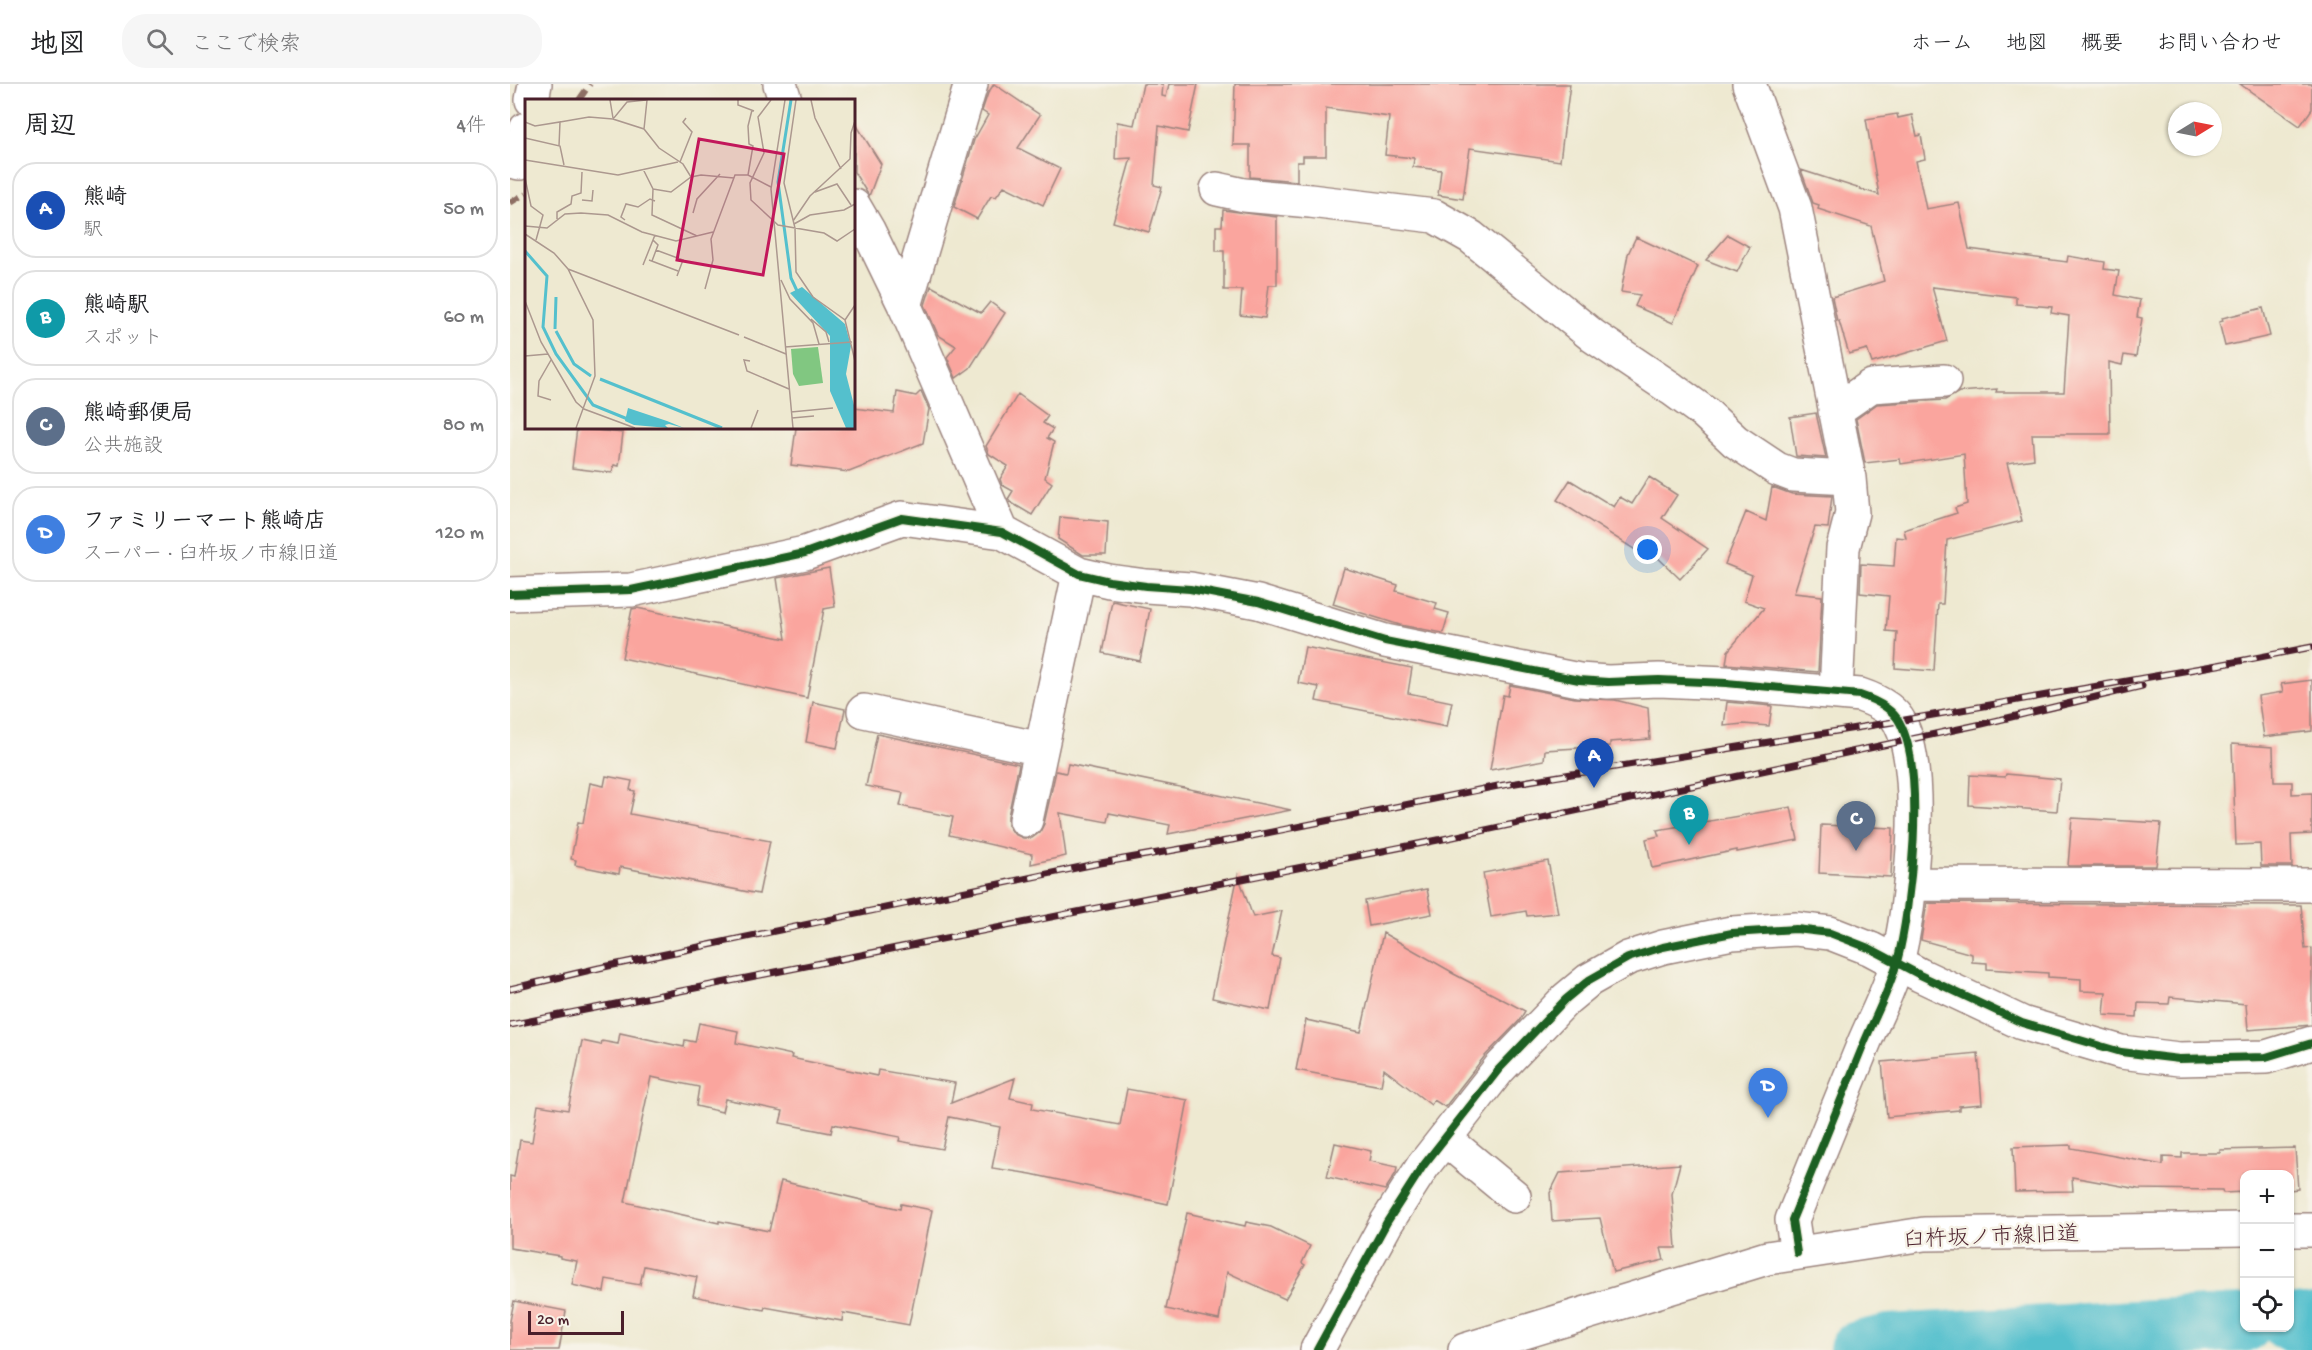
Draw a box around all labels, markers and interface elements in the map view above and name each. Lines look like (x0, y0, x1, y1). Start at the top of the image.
search box (122, 14, 542, 68)
icon: search (143, 25, 176, 58)
text: 地図 (30, 30, 86, 63)
text: ここで検索 (191, 33, 301, 59)
text: ホーム (1911, 33, 1973, 58)
text: 地図 (2006, 33, 2048, 58)
text: 概要 (2081, 33, 2123, 58)
text: お問い合わせ (2156, 33, 2282, 58)
inset map (525, 99, 855, 429)
north arrow (2168, 102, 2222, 156)
text: 周辺 (24, 113, 76, 144)
text: 4件 (457, 116, 486, 139)
text: 熊崎 (83, 186, 127, 212)
text: A (40, 199, 51, 222)
text: 50 m (443, 199, 484, 222)
text: 駅 (83, 220, 103, 243)
text: 熊崎駅 (83, 294, 149, 320)
text: B (40, 307, 51, 330)
text: 60 m (444, 307, 484, 330)
text: スポット (83, 328, 163, 351)
text: 熊崎郵便局 (83, 402, 193, 428)
text: C (40, 415, 51, 438)
text: 80 m (443, 415, 484, 438)
text: 公共施設 (83, 436, 163, 459)
text: ファミリーマート熊崎店 (83, 510, 326, 536)
text: D (39, 523, 52, 546)
text: 120 m (436, 523, 484, 546)
your location (1633, 535, 1662, 564)
text: スーパー · 臼杵坂ノ市線旧道 (83, 544, 338, 567)
pin: A (1574, 738, 1614, 788)
pin: B (1670, 796, 1708, 845)
pin: C (1836, 802, 1876, 851)
pin: D (1748, 1068, 1788, 1118)
map controls (2240, 1170, 2294, 1332)
button: + (2240, 1170, 2294, 1224)
street label: 臼杵坂ノ市線旧道 (1903, 1222, 2080, 1255)
button: − (2240, 1224, 2294, 1278)
button: locate (2240, 1278, 2294, 1332)
scale bar (528, 1308, 624, 1336)
text: 20 m (537, 1312, 569, 1331)

